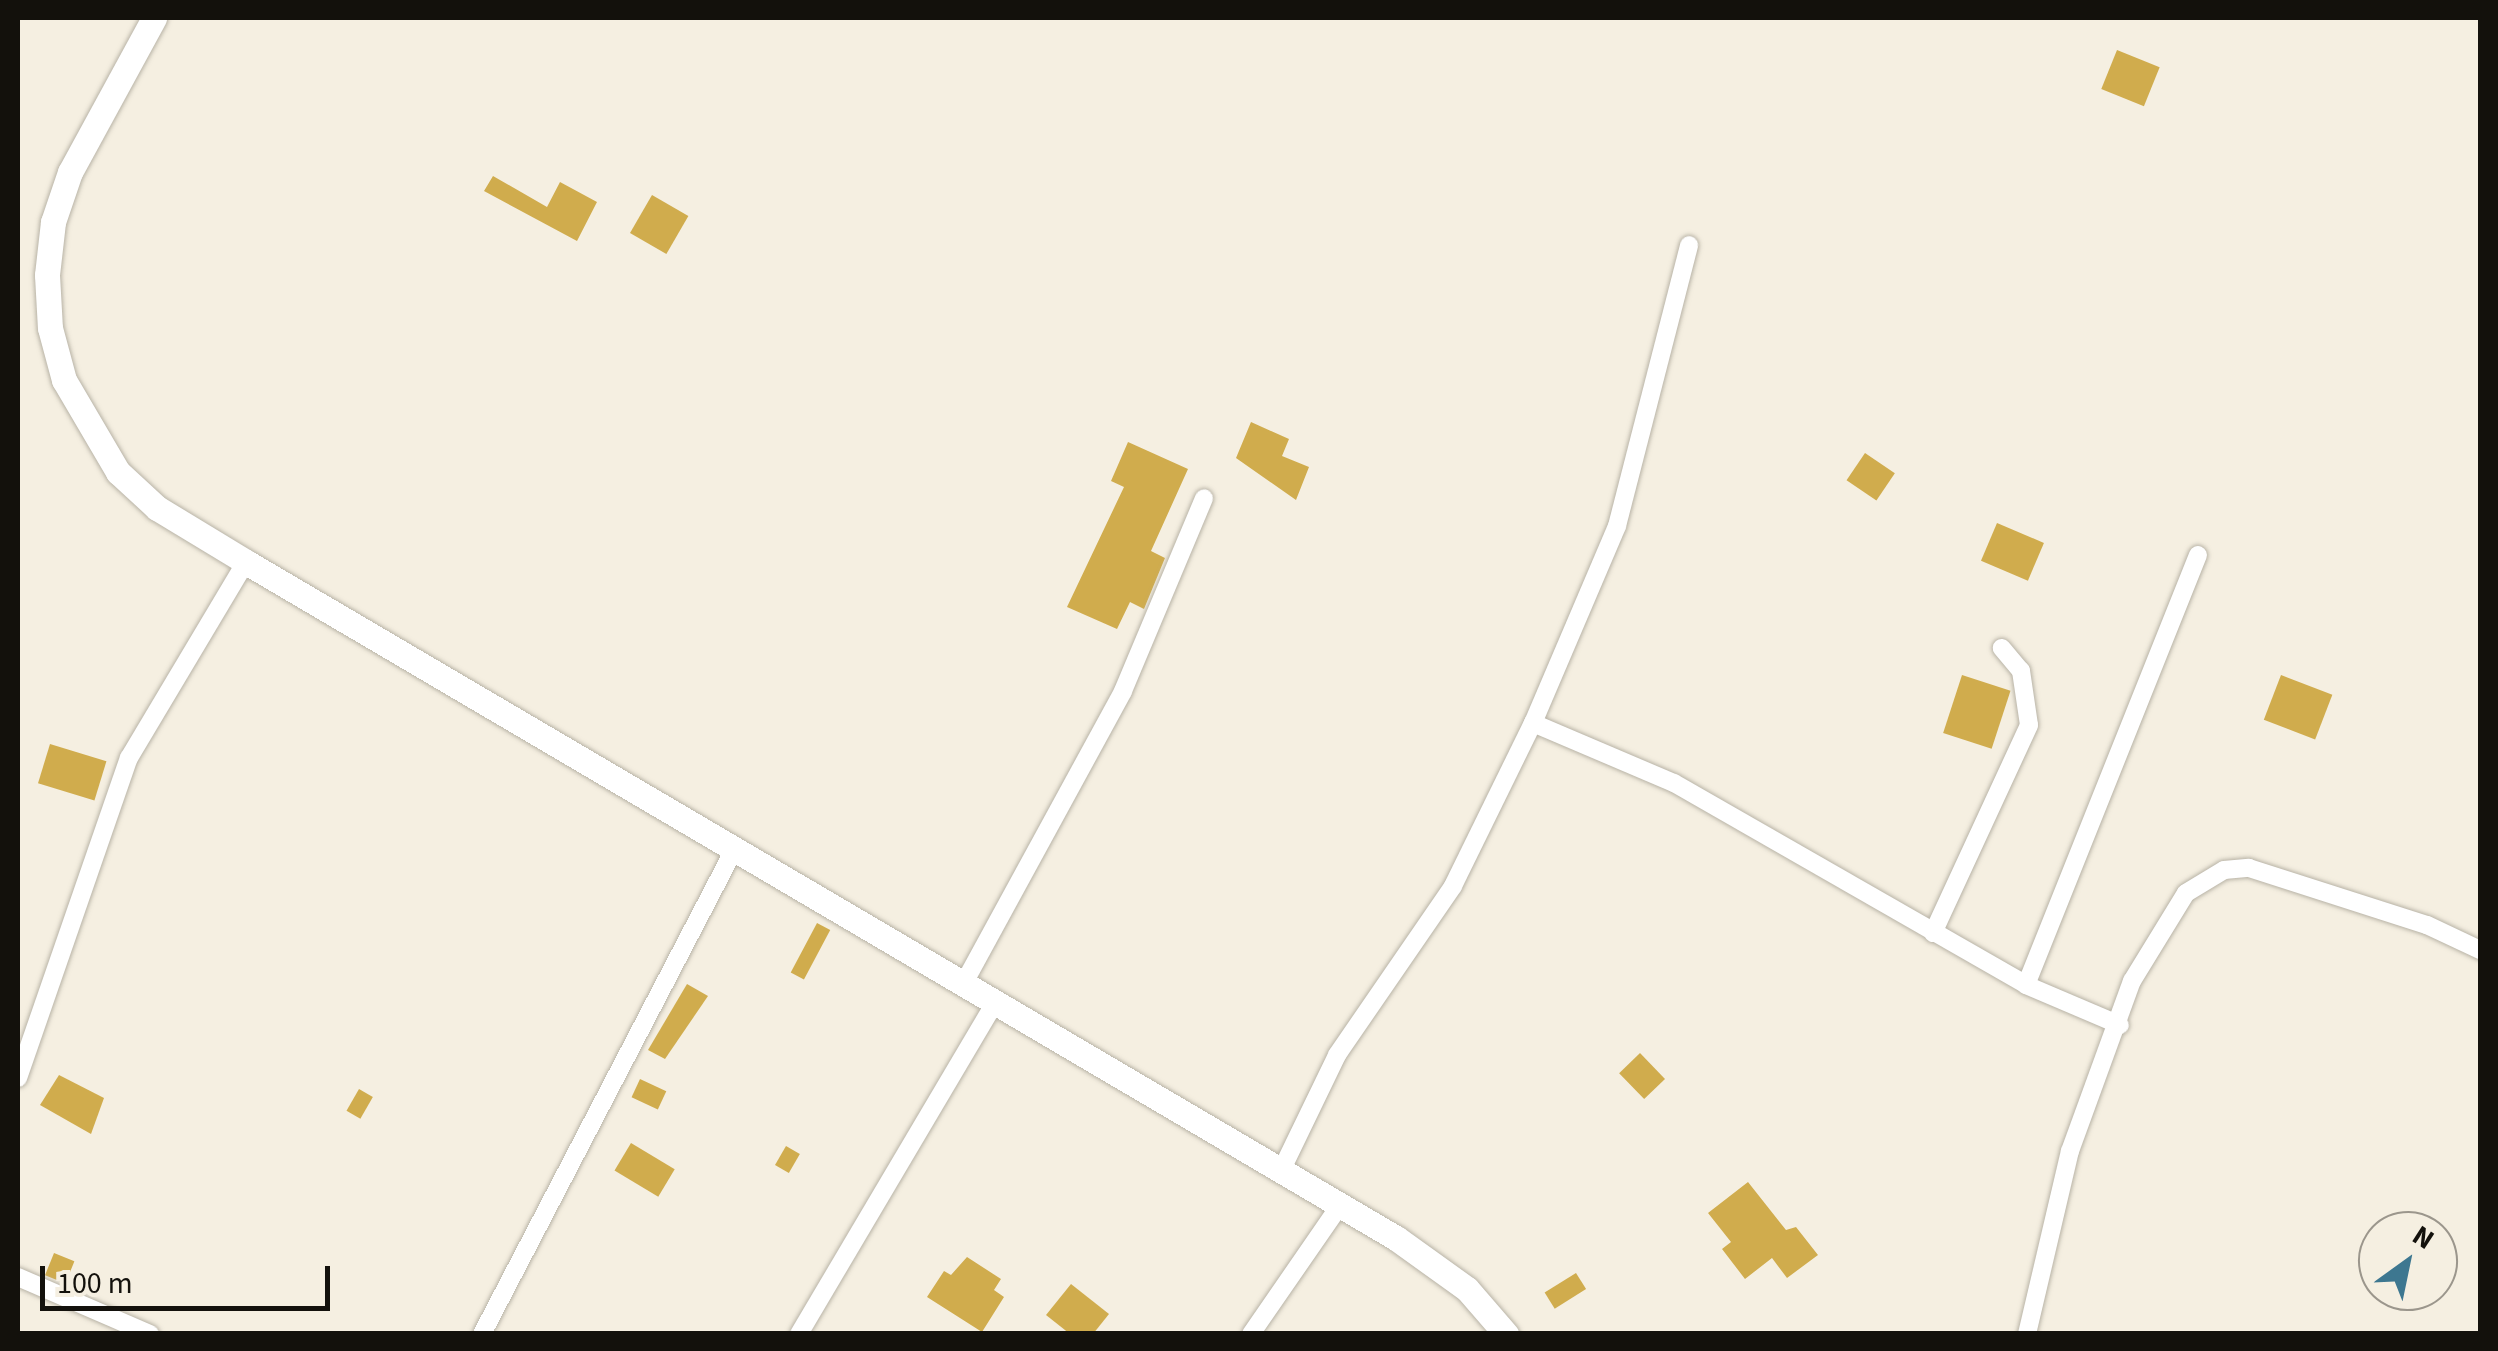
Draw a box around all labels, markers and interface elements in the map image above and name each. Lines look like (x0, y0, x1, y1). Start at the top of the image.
north arrow (2358, 1211, 2458, 1311)
text: N (2405, 1216, 2442, 1259)
scale bar (45, 1246, 335, 1308)
text: 100 m (57, 1262, 133, 1305)

